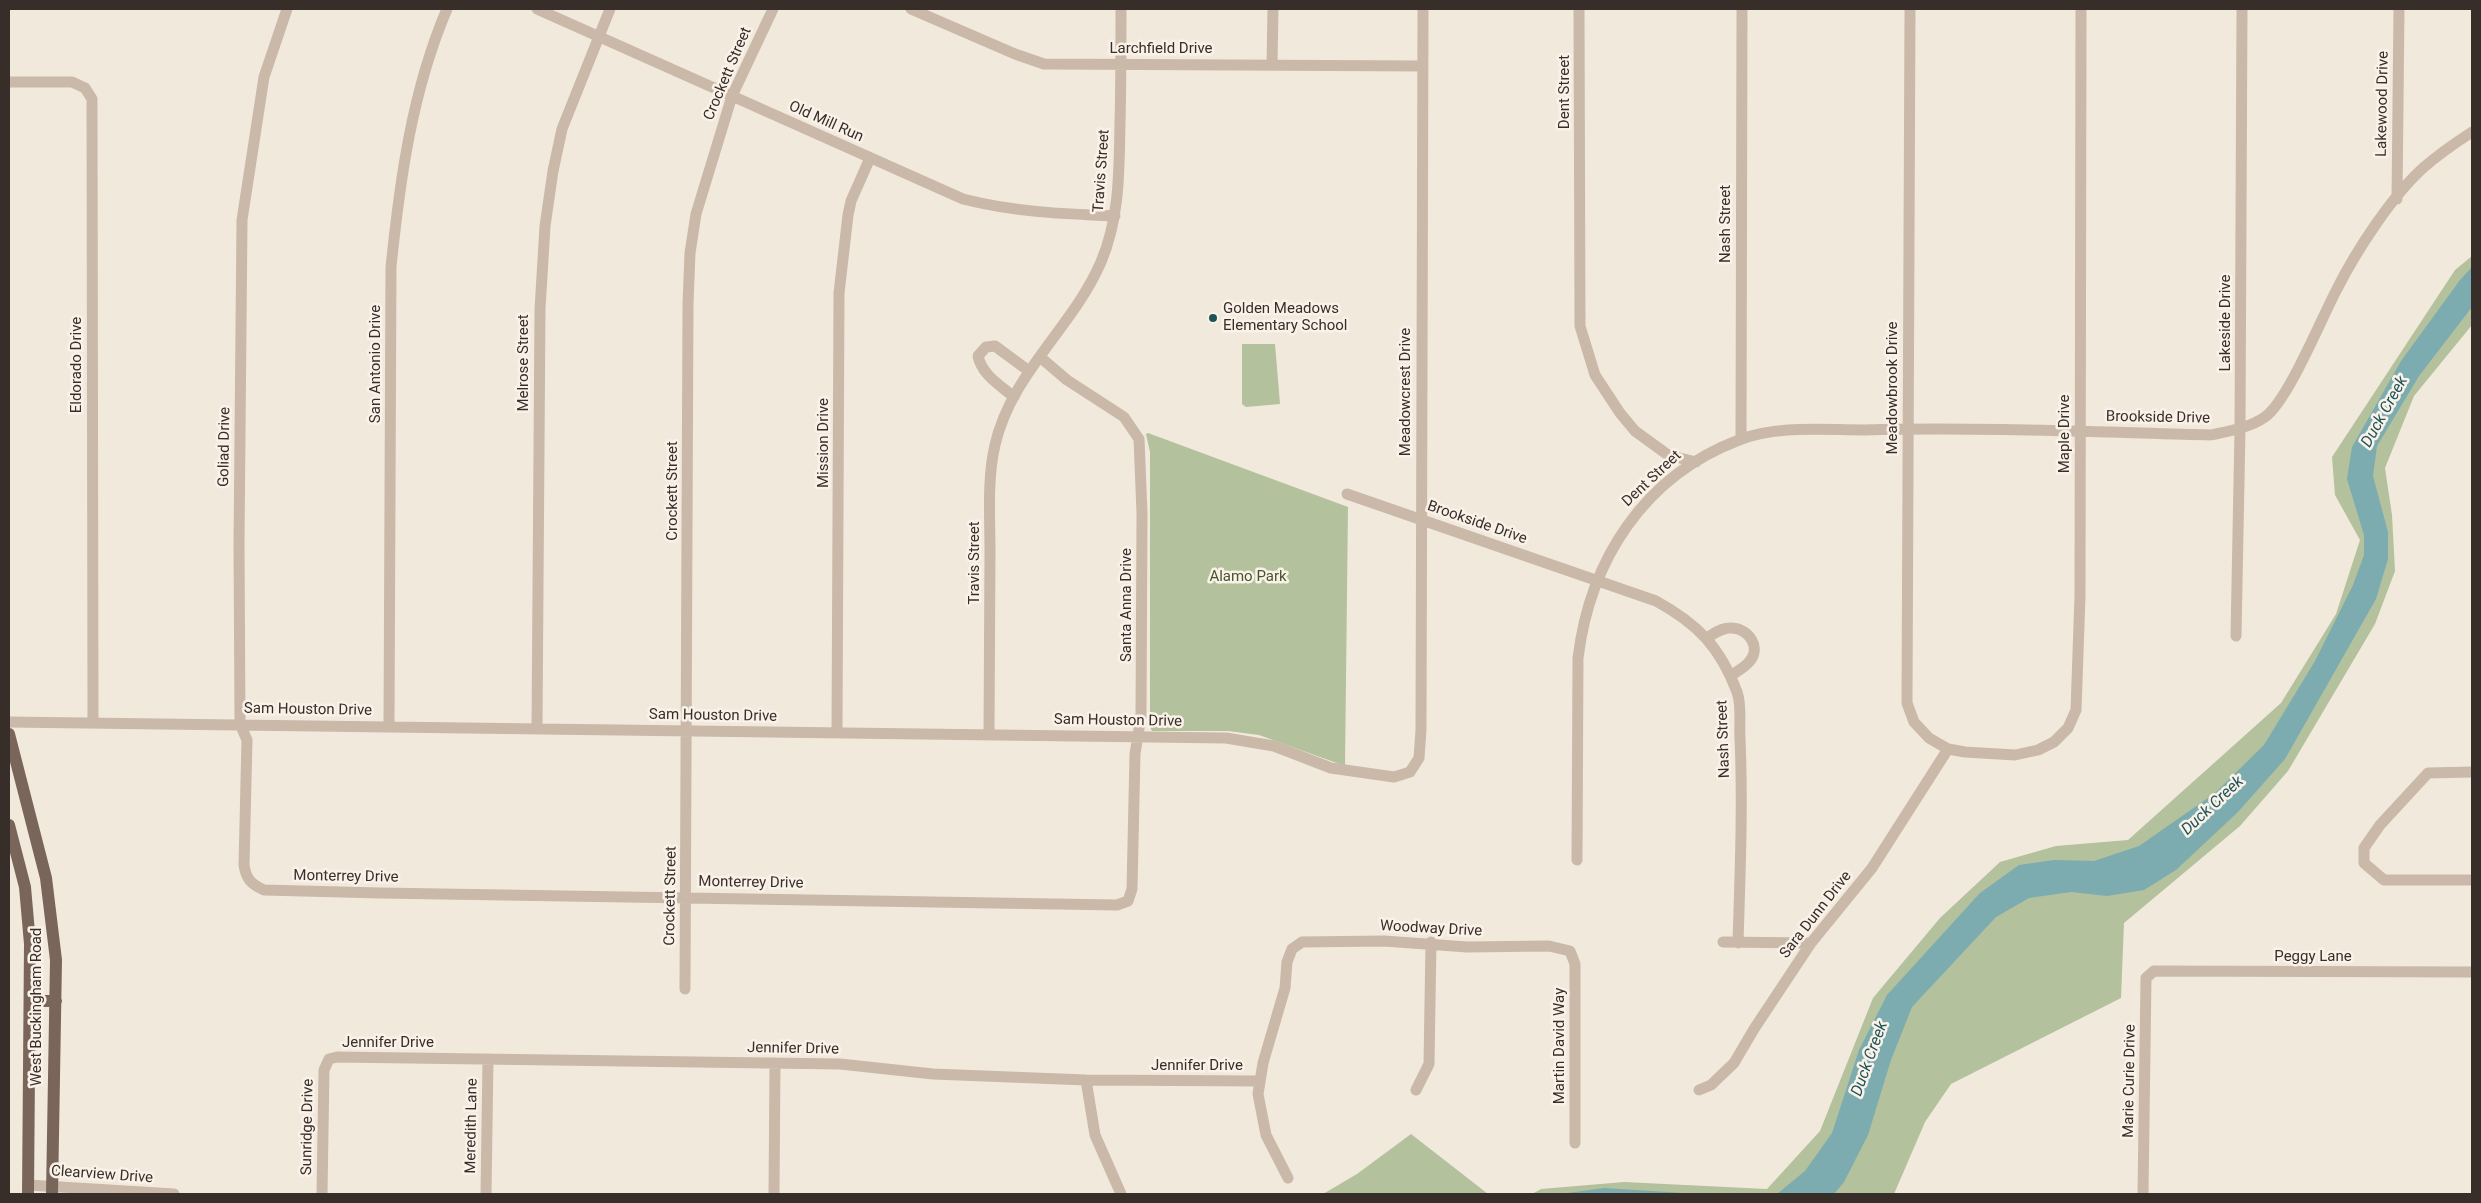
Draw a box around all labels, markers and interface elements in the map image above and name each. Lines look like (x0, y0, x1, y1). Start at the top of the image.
street label: Crockett Street (700, 25, 756, 123)
street label: Larchfield Drive (1109, 40, 1213, 58)
street label: Lakewood Drive (2373, 51, 2393, 157)
street label: Dent Street (1556, 55, 1574, 129)
street label: Old Mill Run (786, 98, 866, 146)
street label: Travis Street (1090, 129, 1114, 213)
street label: Nash Street (1717, 185, 1735, 263)
street label: Lakeside Drive (2217, 275, 2235, 371)
place label: Golden Meadows Elementary School (1223, 300, 1347, 335)
street label: San Antonio Drive (367, 305, 385, 423)
marker: Golden Meadows Elementary School (1207, 312, 1219, 324)
street label: Melrose Street (515, 314, 533, 412)
street label: Eldorado Drive (68, 317, 86, 413)
street label: Meadowbrook Drive (1884, 322, 1902, 454)
street label: Meadowcrest Drive (1397, 328, 1415, 456)
water label: Duck Creek (2358, 373, 2412, 451)
street label: Maple Drive (2056, 395, 2074, 473)
street label: Mission Drive (815, 398, 833, 488)
street label: Goliad Drive (215, 407, 235, 487)
street label: Brookside Drive (2106, 408, 2210, 428)
street label: Crockett Street (664, 441, 682, 541)
street label: Dent Street (1619, 447, 1685, 511)
street label: Brookside Drive (1425, 498, 1529, 548)
street label: Travis Street (966, 521, 984, 605)
street label: Santa Anna Drive (1118, 548, 1136, 662)
park label: Alamo Park (1209, 568, 1287, 586)
street label: Sam Houston Drive (244, 700, 372, 720)
street label: Nash Street (1714, 700, 1734, 778)
street label: Sam Houston Drive (649, 706, 777, 726)
street label: Sam Houston Drive (1054, 711, 1182, 731)
water label: Duck Creek (2178, 772, 2248, 840)
street label: Crockett Street (661, 846, 681, 946)
street label: Monterrey Drive (293, 867, 399, 887)
street label: Sara Dunn Drive (1776, 868, 1856, 962)
street label: Monterrey Drive (698, 873, 804, 893)
street label: Woodway Drive (1379, 917, 1483, 941)
street label: West Buckingham Road (28, 928, 46, 1086)
street label: Peggy Lane (2274, 948, 2352, 966)
street label: Martin David Way (1551, 988, 1569, 1104)
water label: Duck Creek (1848, 1019, 1892, 1099)
street label: Marie Curie Drive (2120, 1024, 2140, 1138)
street label: Jennifer Drive (342, 1034, 434, 1052)
street label: Jennifer Drive (747, 1039, 839, 1059)
street label: Jennifer Drive (1151, 1057, 1243, 1075)
street label: Meredith Lane (462, 1078, 482, 1174)
street label: Sunridge Drive (298, 1079, 318, 1175)
street label: Clearview Drive (50, 1162, 154, 1188)

